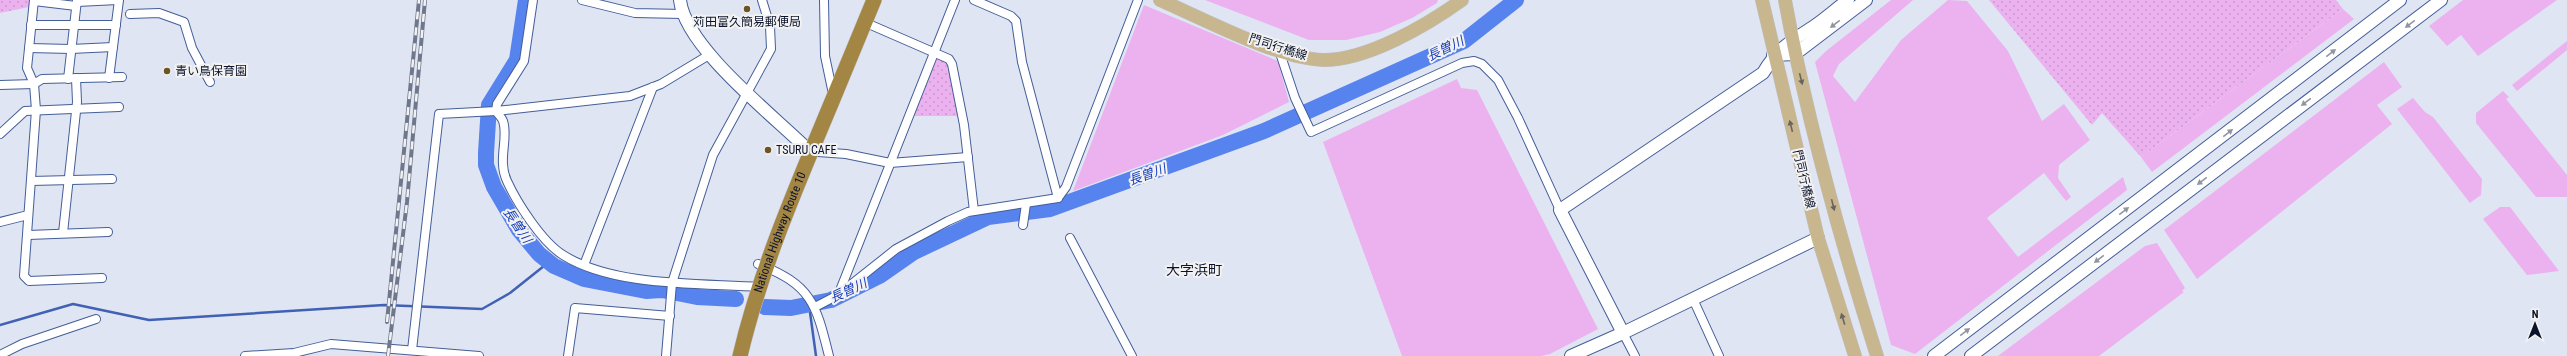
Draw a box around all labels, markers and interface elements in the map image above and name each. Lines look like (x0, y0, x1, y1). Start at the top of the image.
marker: 苅田富久簡易郵便局 (742, 4, 752, 14)
place label: 苅田富久簡易郵便局 (693, 15, 801, 29)
one-way arrow (1829, 19, 1840, 28)
one-way arrow (2404, 19, 2415, 28)
street label: 門司行橋線 (1247, 31, 1309, 63)
water label: 長曽川 (1424, 32, 1468, 64)
one-way arrow (2325, 49, 2336, 58)
place label: 青い鳥保育園 (175, 64, 247, 78)
marker: 青い鳥保育園 (162, 66, 172, 76)
one-way arrow (1799, 73, 1805, 86)
one-way arrow (2301, 98, 2311, 106)
one-way arrow (1788, 119, 1794, 132)
one-way arrow (2223, 129, 2234, 137)
place label: TSURU CAFE (776, 143, 836, 157)
marker: TSURU CAFE (763, 145, 773, 155)
street label: 門司行橋線 (1790, 148, 1818, 210)
water label: 長曽川 (1126, 160, 1170, 188)
street label: National Highway Route 10 (751, 170, 809, 295)
one-way arrow (2197, 176, 2208, 185)
one-way arrow (1830, 199, 1836, 212)
water label: 長曽川 (500, 205, 536, 247)
one-way arrow (2119, 207, 2130, 215)
one-way arrow (2093, 255, 2104, 263)
district label: 大字浜町 (1166, 262, 1222, 278)
water label: 長曽川 (827, 275, 871, 305)
north arrow (2515, 304, 2555, 344)
text: N (2532, 308, 2539, 321)
one-way arrow (1840, 313, 1846, 325)
one-way arrow (1960, 328, 1971, 337)

